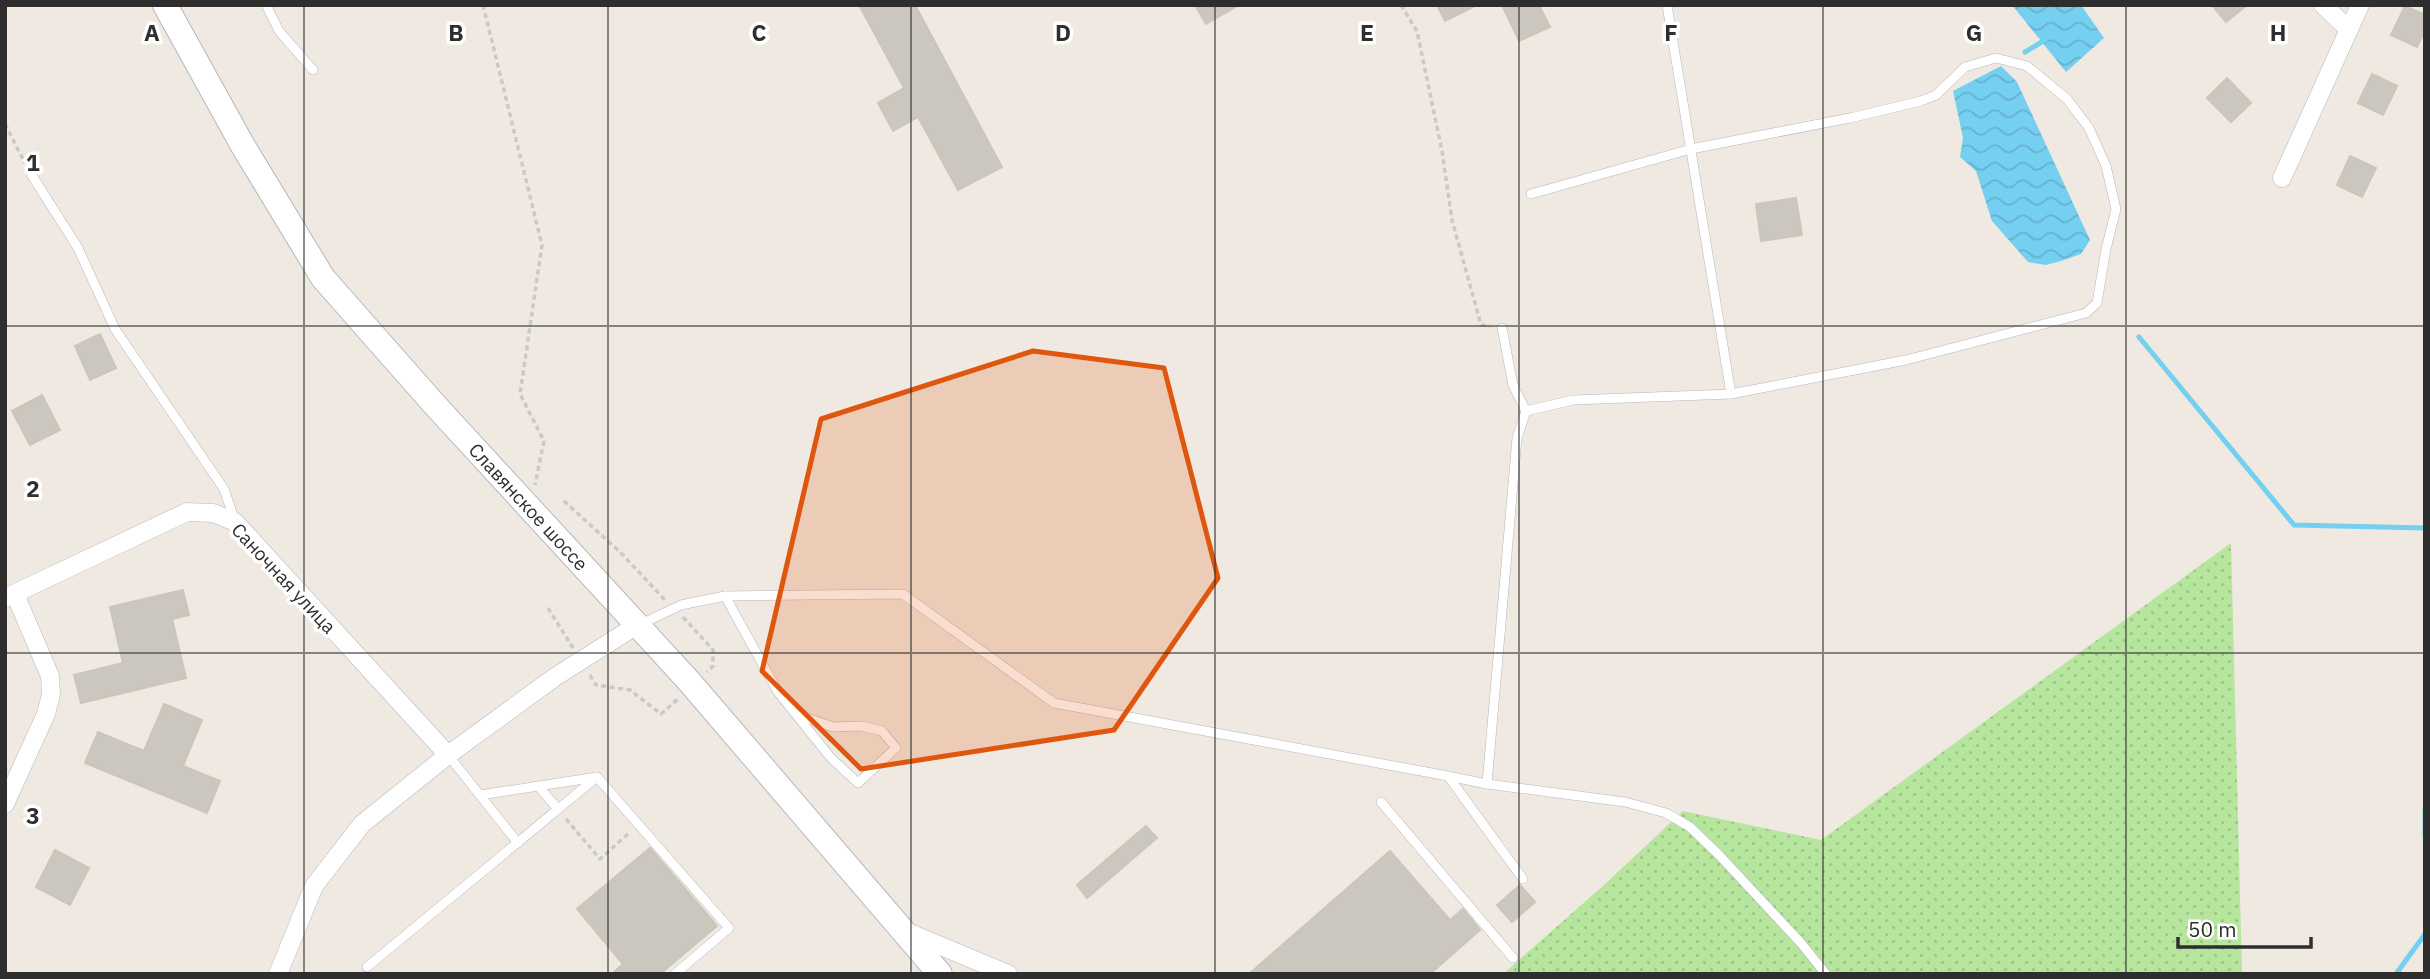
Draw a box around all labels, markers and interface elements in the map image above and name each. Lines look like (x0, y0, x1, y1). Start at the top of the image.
text: A (144, 17, 160, 47)
text: B (448, 17, 464, 47)
text: C (752, 17, 767, 47)
text: D (1055, 17, 1071, 47)
text: E (1360, 17, 1374, 47)
text: F (1664, 17, 1678, 47)
text: G (1966, 17, 1982, 47)
text: H (2270, 17, 2286, 47)
text: 1 (26, 147, 40, 177)
street label: Славянское шоссе (464, 438, 593, 576)
text: 2 (26, 473, 40, 503)
street label: Саночная улица (227, 518, 341, 638)
text: 3 (26, 800, 40, 830)
scale bar (2178, 906, 2311, 950)
text: 50 m (2188, 915, 2237, 943)

